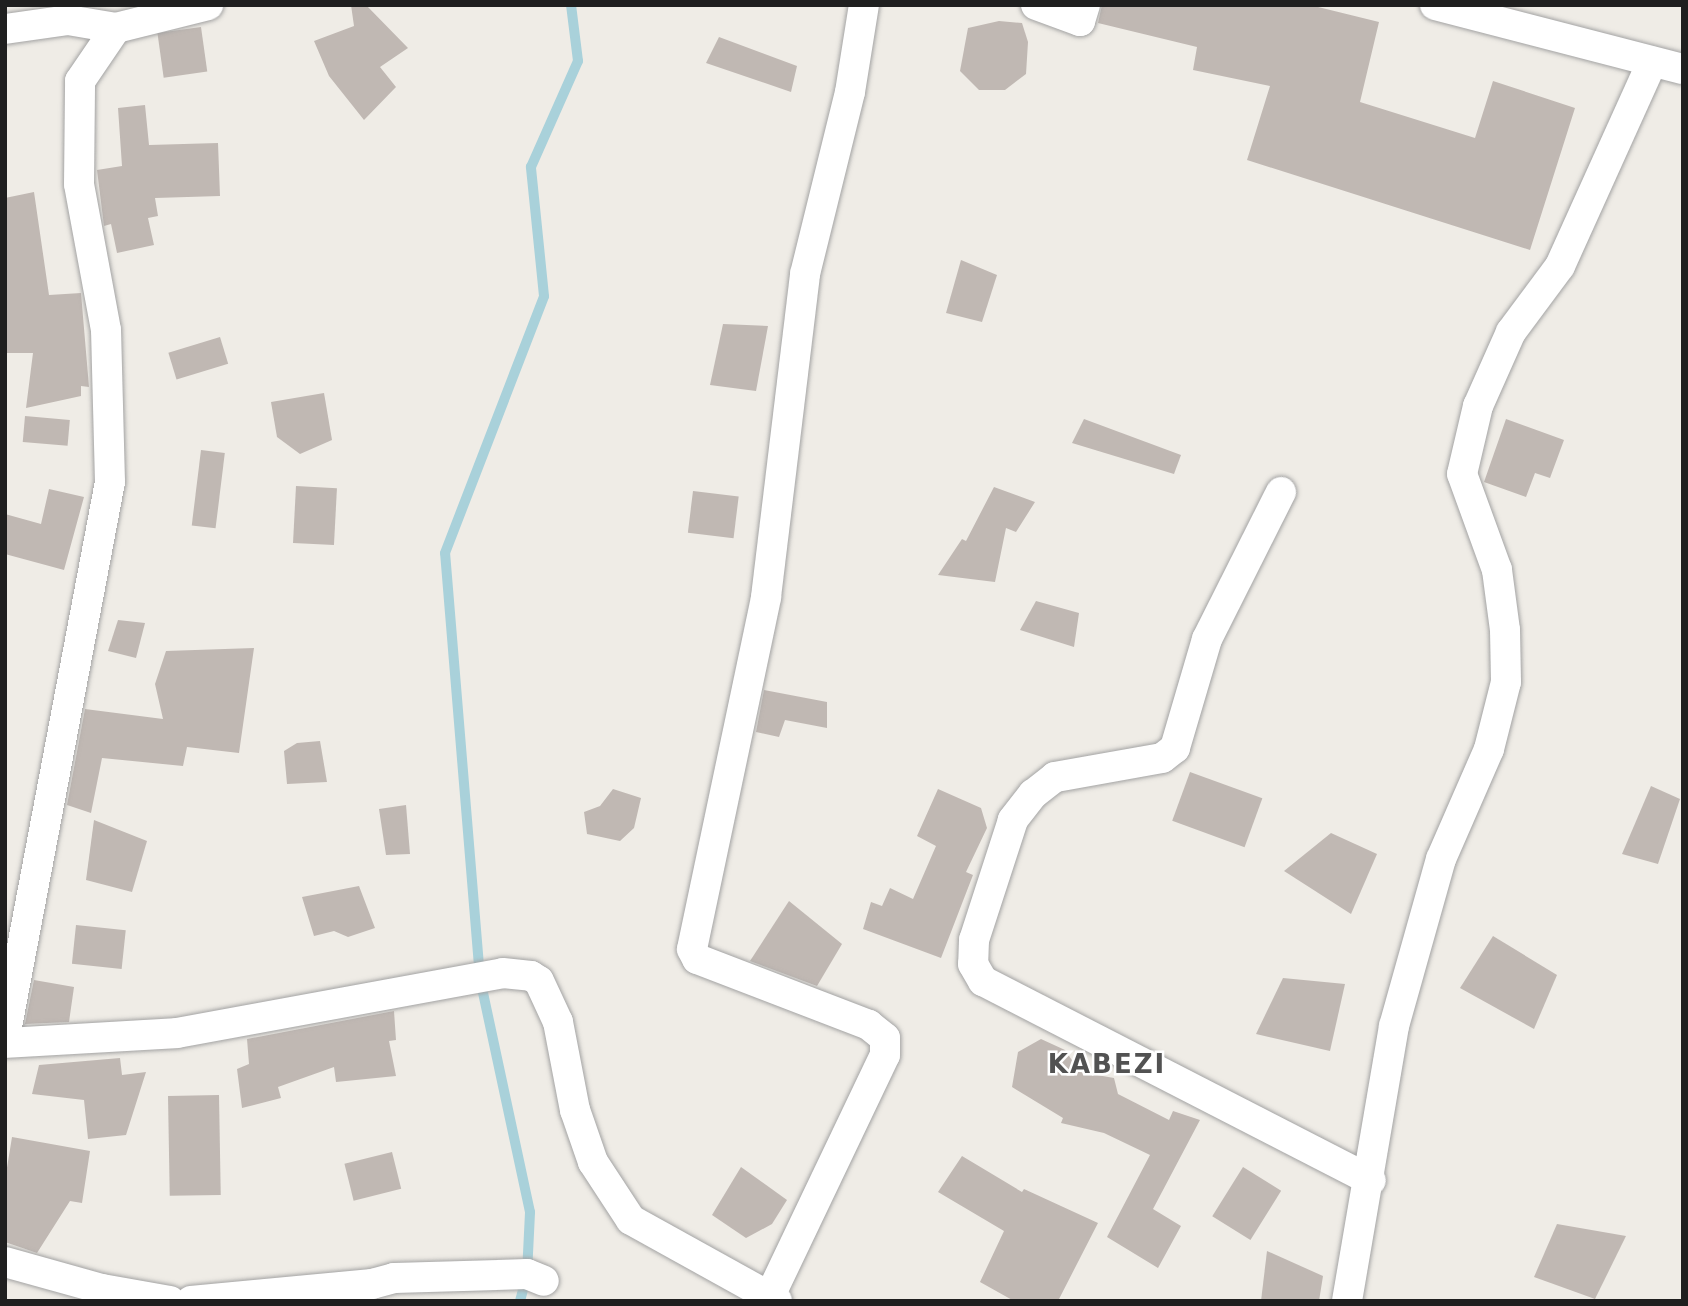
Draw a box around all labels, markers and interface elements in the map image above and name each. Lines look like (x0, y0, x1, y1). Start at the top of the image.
district label: KABEZI (1049, 1049, 1165, 1081)

